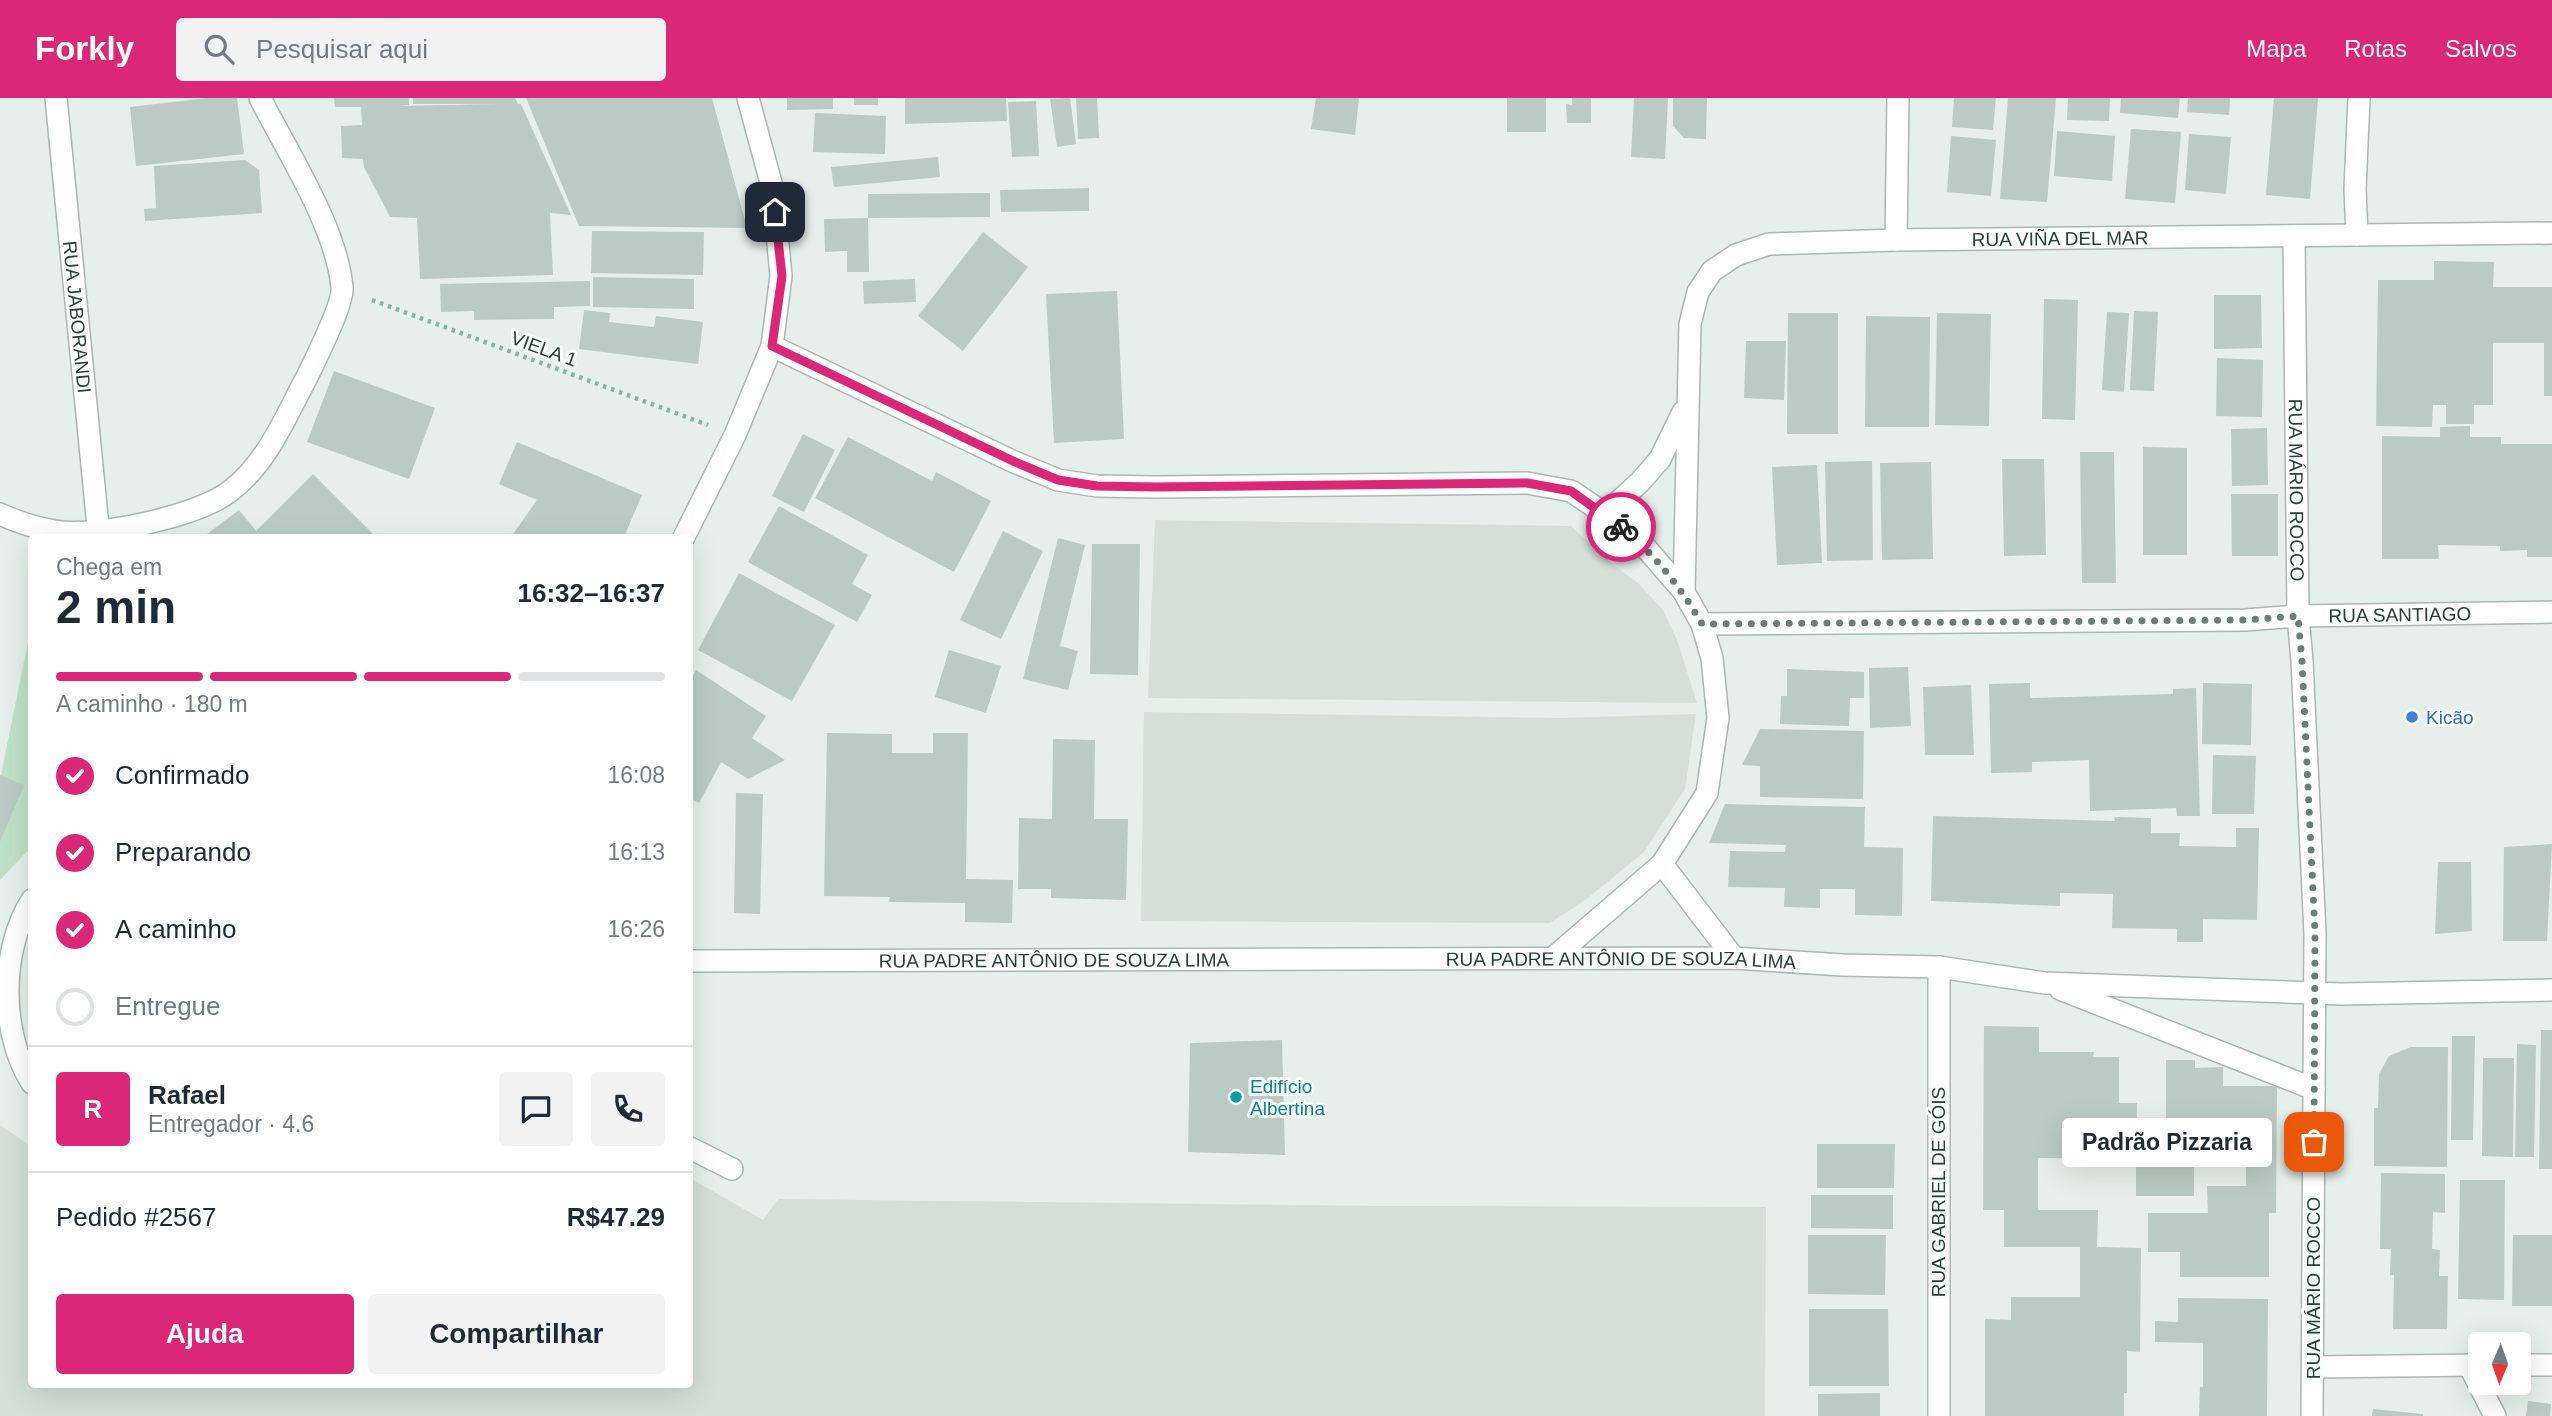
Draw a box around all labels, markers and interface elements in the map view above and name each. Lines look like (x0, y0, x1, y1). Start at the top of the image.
search box (176, 18, 666, 81)
text: Forkly (35, 30, 134, 67)
icon: search (200, 30, 238, 68)
text: Pesquisar aqui (256, 34, 428, 64)
text: Mapa (2246, 35, 2306, 62)
text: Rotas (2344, 35, 2407, 62)
text: Salvos (2445, 35, 2517, 62)
pin (745, 182, 805, 242)
icon: home (756, 193, 794, 231)
street label: RUA VIÑA DEL MAR (1971, 227, 2149, 250)
street label: RUA JABORANDI (60, 240, 95, 394)
street label: VIELA 1 (508, 327, 580, 371)
street label: RUA MÁRIO ROCCO (2285, 399, 2308, 581)
courier (1586, 492, 1656, 562)
icon: bike (1602, 508, 1640, 546)
text: Chega em (56, 554, 162, 580)
text: 16:32–16:37 (518, 578, 665, 608)
text: 2 min (56, 581, 176, 633)
street label: RUA SANTIAGO (2328, 603, 2471, 626)
text: A caminho · 180 m (56, 691, 248, 717)
place label: Kicão (2426, 707, 2474, 728)
marker: Kicão (2404, 709, 2420, 725)
icon: check (56, 757, 94, 795)
text: Confirmado (115, 760, 249, 790)
text: 16:08 (607, 762, 665, 788)
icon: check (56, 834, 94, 872)
text: Preparando (115, 837, 251, 867)
text: 16:13 (607, 839, 665, 865)
icon: check (56, 911, 94, 949)
text: A caminho (115, 914, 236, 944)
text: 16:26 (607, 916, 665, 942)
street label: RUA PADRE ANTÔNIO DE SOUZA LIMA (1446, 947, 1797, 973)
street label: RUA PADRE ANTÔNIO DE SOUZA LIMA (879, 949, 1230, 971)
text: Entregue (115, 991, 221, 1021)
button: chat (499, 1072, 573, 1146)
button: phone (591, 1072, 665, 1146)
place label: Edifício Albertina (1250, 1076, 1325, 1119)
text: Rafael (148, 1080, 226, 1110)
street label: RUA GABRIEL DE GÓIS (1928, 1087, 1949, 1297)
marker: Edifício Albertina (1228, 1089, 1244, 1105)
text: R (84, 1094, 102, 1124)
text: Entregador · 4.6 (148, 1111, 314, 1137)
pin (2284, 1112, 2344, 1172)
callout: Padrão Pizzaria (2062, 1118, 2272, 1166)
icon: bag (2295, 1123, 2333, 1161)
text: Padrão Pizzaria (2082, 1129, 2252, 1155)
street label: RUA MÁRIO ROCCO (2303, 1197, 2324, 1379)
text: Pedido #2567 (56, 1202, 216, 1232)
text: R$47.29 (567, 1202, 665, 1232)
button: Ajuda (56, 1294, 354, 1374)
button: Compartilhar (368, 1294, 665, 1374)
north arrow (2468, 1332, 2530, 1395)
map controls (2468, 1332, 2531, 1395)

